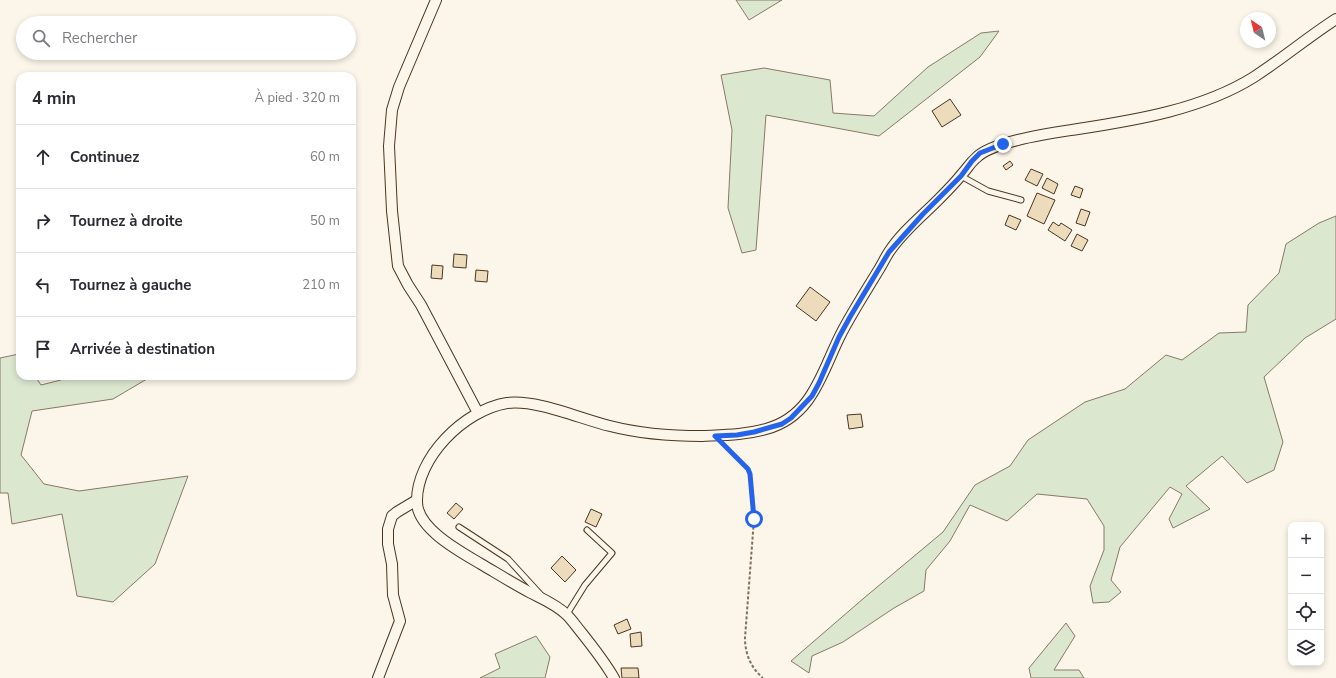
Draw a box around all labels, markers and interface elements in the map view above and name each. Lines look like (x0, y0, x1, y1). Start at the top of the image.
north arrow (1240, 12, 1276, 48)
search box (16, 16, 356, 60)
icon: search (30, 27, 52, 49)
text: Rechercher (62, 28, 137, 48)
text: 4 min (32, 87, 76, 110)
text: À pied · 320 m (255, 89, 340, 107)
route end (994, 135, 1012, 153)
icon: ahead (32, 146, 54, 168)
text: Continuez (70, 147, 139, 167)
text: 60 m (310, 148, 340, 166)
icon: right (32, 210, 54, 232)
text: Tournez à droite (70, 211, 183, 231)
text: 50 m (310, 212, 340, 230)
icon: left (32, 274, 54, 296)
text: Tournez à gauche (70, 275, 192, 295)
text: 210 m (302, 276, 340, 294)
icon: arrive (32, 338, 54, 360)
text: Arrivée à destination (70, 339, 215, 359)
route start (745, 510, 763, 528)
map controls (1288, 522, 1324, 666)
button: + (1288, 522, 1324, 558)
button: − (1288, 558, 1324, 594)
button: locate (1288, 594, 1324, 630)
button: layers (1288, 630, 1324, 666)

